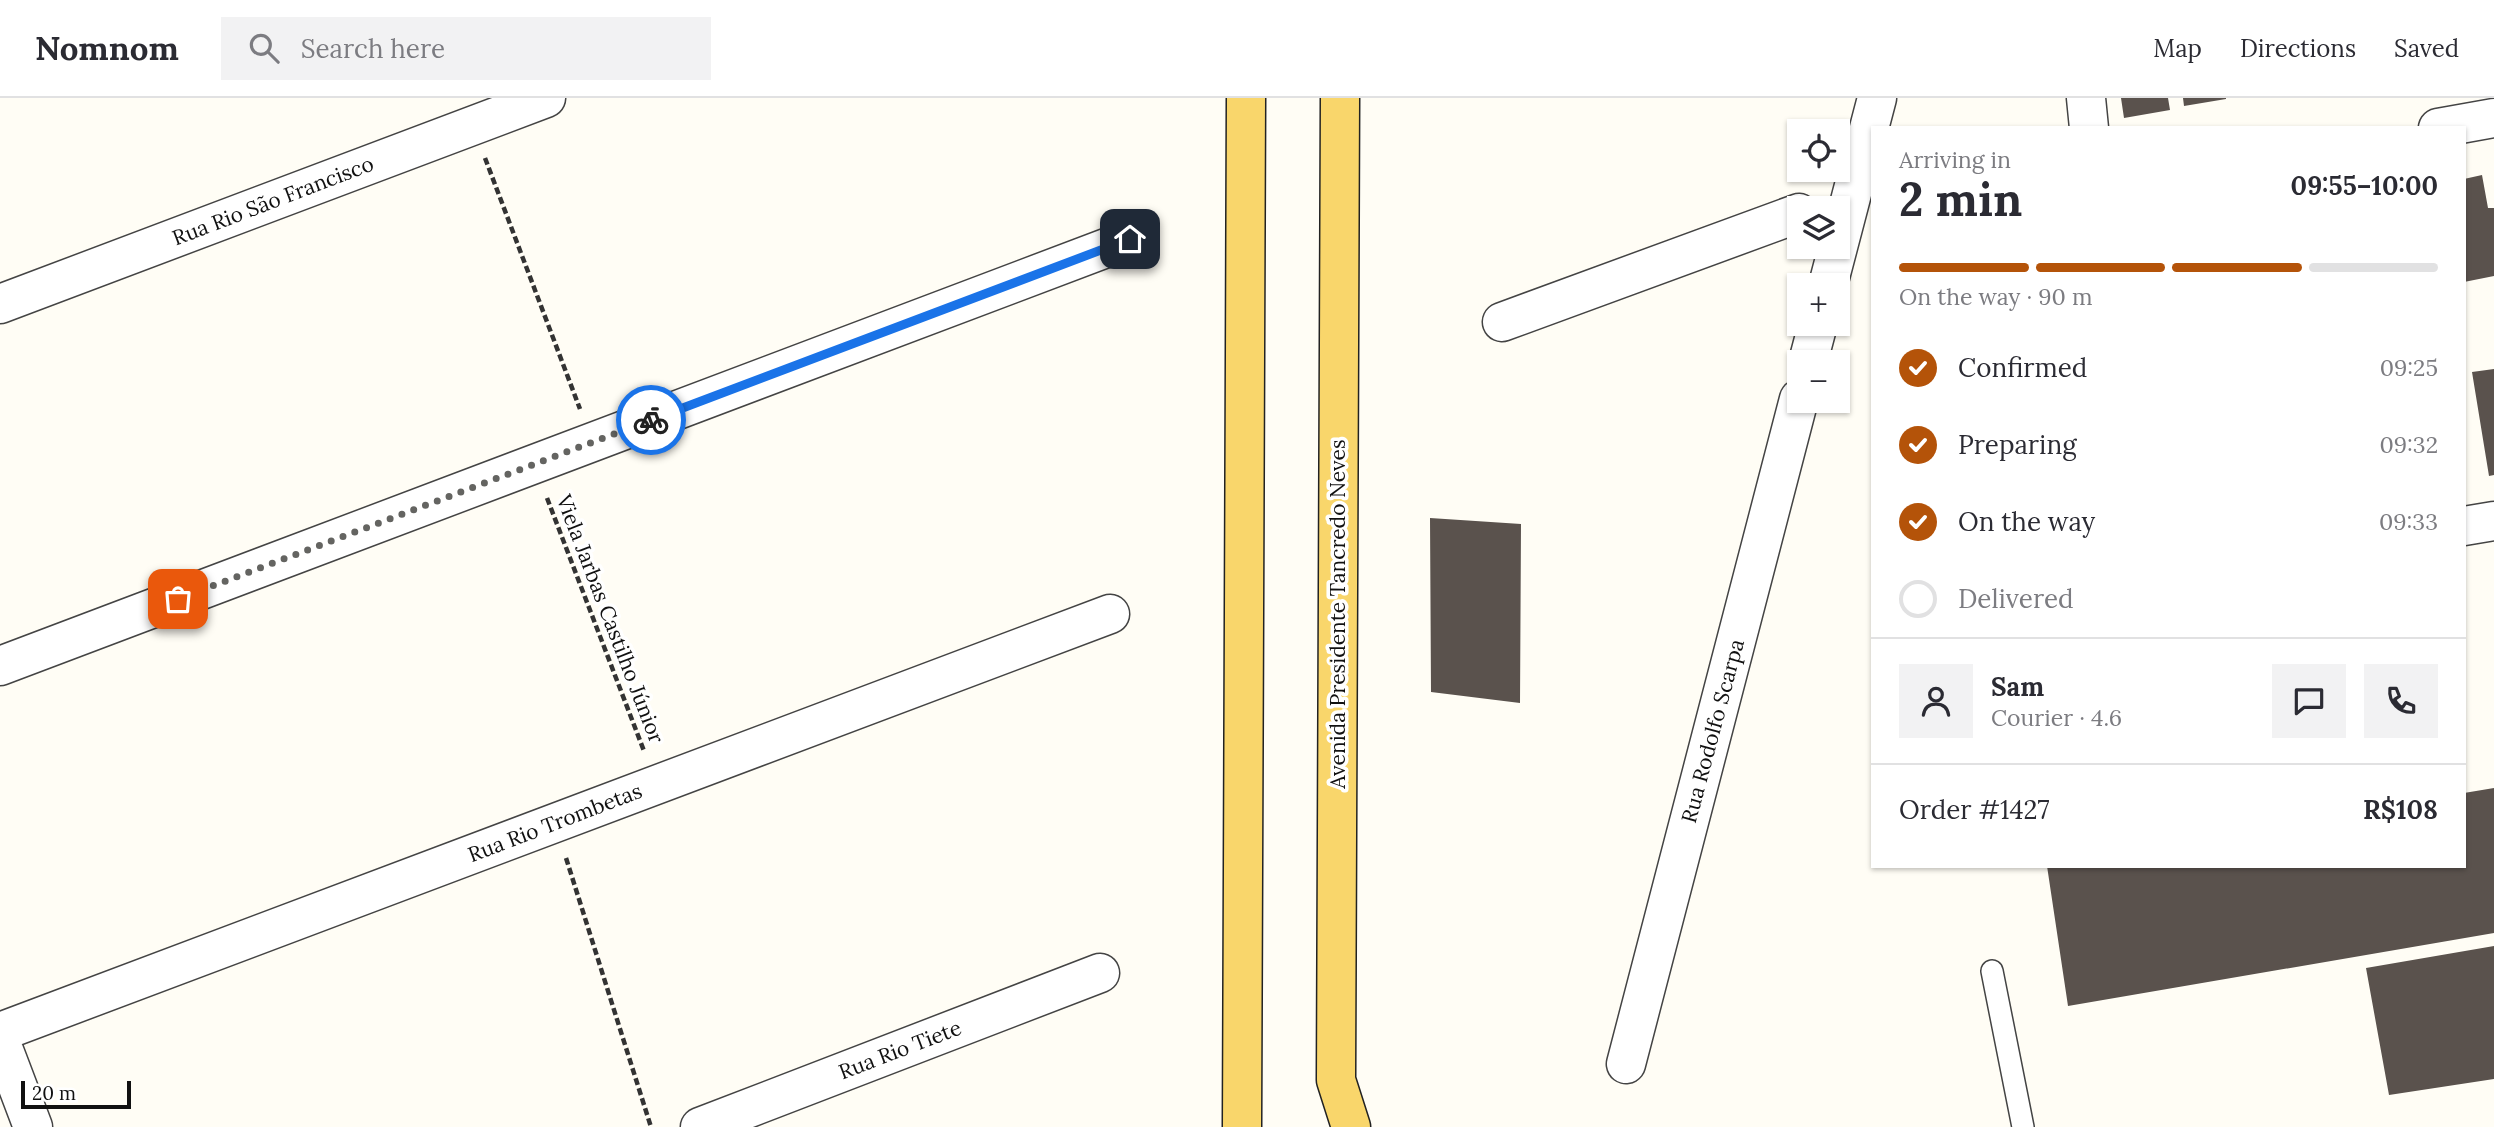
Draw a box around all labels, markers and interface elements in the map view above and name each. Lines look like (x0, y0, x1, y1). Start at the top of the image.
search box (221, 17, 711, 80)
text: Nomnom (35, 27, 179, 69)
icon: search (245, 29, 283, 67)
text: Search here (301, 32, 445, 65)
text: Map (2153, 33, 2202, 64)
text: Directions (2240, 33, 2356, 64)
text: Saved (2394, 33, 2459, 64)
map controls (1787, 119, 1850, 413)
button: locate (1787, 119, 1850, 182)
text: Arriving in (1899, 145, 2011, 174)
street label: Rua Rio São Francisco (168, 150, 377, 251)
text: 09:55–10:00 (2291, 169, 2438, 202)
text: 2 min (1899, 170, 2022, 229)
button: layers (1787, 196, 1850, 259)
pin (1100, 209, 1160, 269)
icon: home (1111, 220, 1149, 258)
button: + (1787, 273, 1850, 336)
text: On the way · 90 m (1899, 282, 2092, 311)
icon: check (1899, 349, 1937, 387)
button: − (1787, 350, 1850, 413)
text: Confirmed (1958, 351, 2087, 384)
text: 09:25 (2380, 353, 2438, 382)
courier (616, 385, 686, 455)
icon: bike (632, 401, 670, 439)
icon: check (1899, 426, 1937, 464)
text: Preparing (1958, 428, 2077, 461)
text: 09:32 (2380, 430, 2438, 459)
street label: Avenida Presidente Tancredo Neves (1324, 439, 1351, 790)
street label: Viela Jarbas Castilho Júnior (550, 490, 670, 747)
icon: check (1899, 503, 1937, 541)
text: On the way (1958, 505, 2095, 538)
text: 09:33 (2379, 507, 2438, 536)
pin (148, 569, 208, 629)
icon: bag (159, 580, 197, 618)
text: Delivered (1958, 582, 2074, 615)
street label: Rua Rodolfo Scarpa (1675, 636, 1750, 826)
button: person (1899, 664, 1973, 738)
button: chat (2272, 664, 2346, 738)
button: phone (2364, 664, 2438, 738)
text: Sam (1991, 670, 2044, 703)
text: Courier · 4.6 (1991, 703, 2122, 732)
street label: Rua Rio Trombetas (464, 777, 646, 868)
text: Order #1427 (1899, 793, 2050, 826)
text: R$108 (2363, 793, 2438, 826)
street label: Rua Rio Tiete (835, 1014, 965, 1085)
scale bar (21, 1078, 131, 1110)
text: 20 m (32, 1081, 76, 1105)

